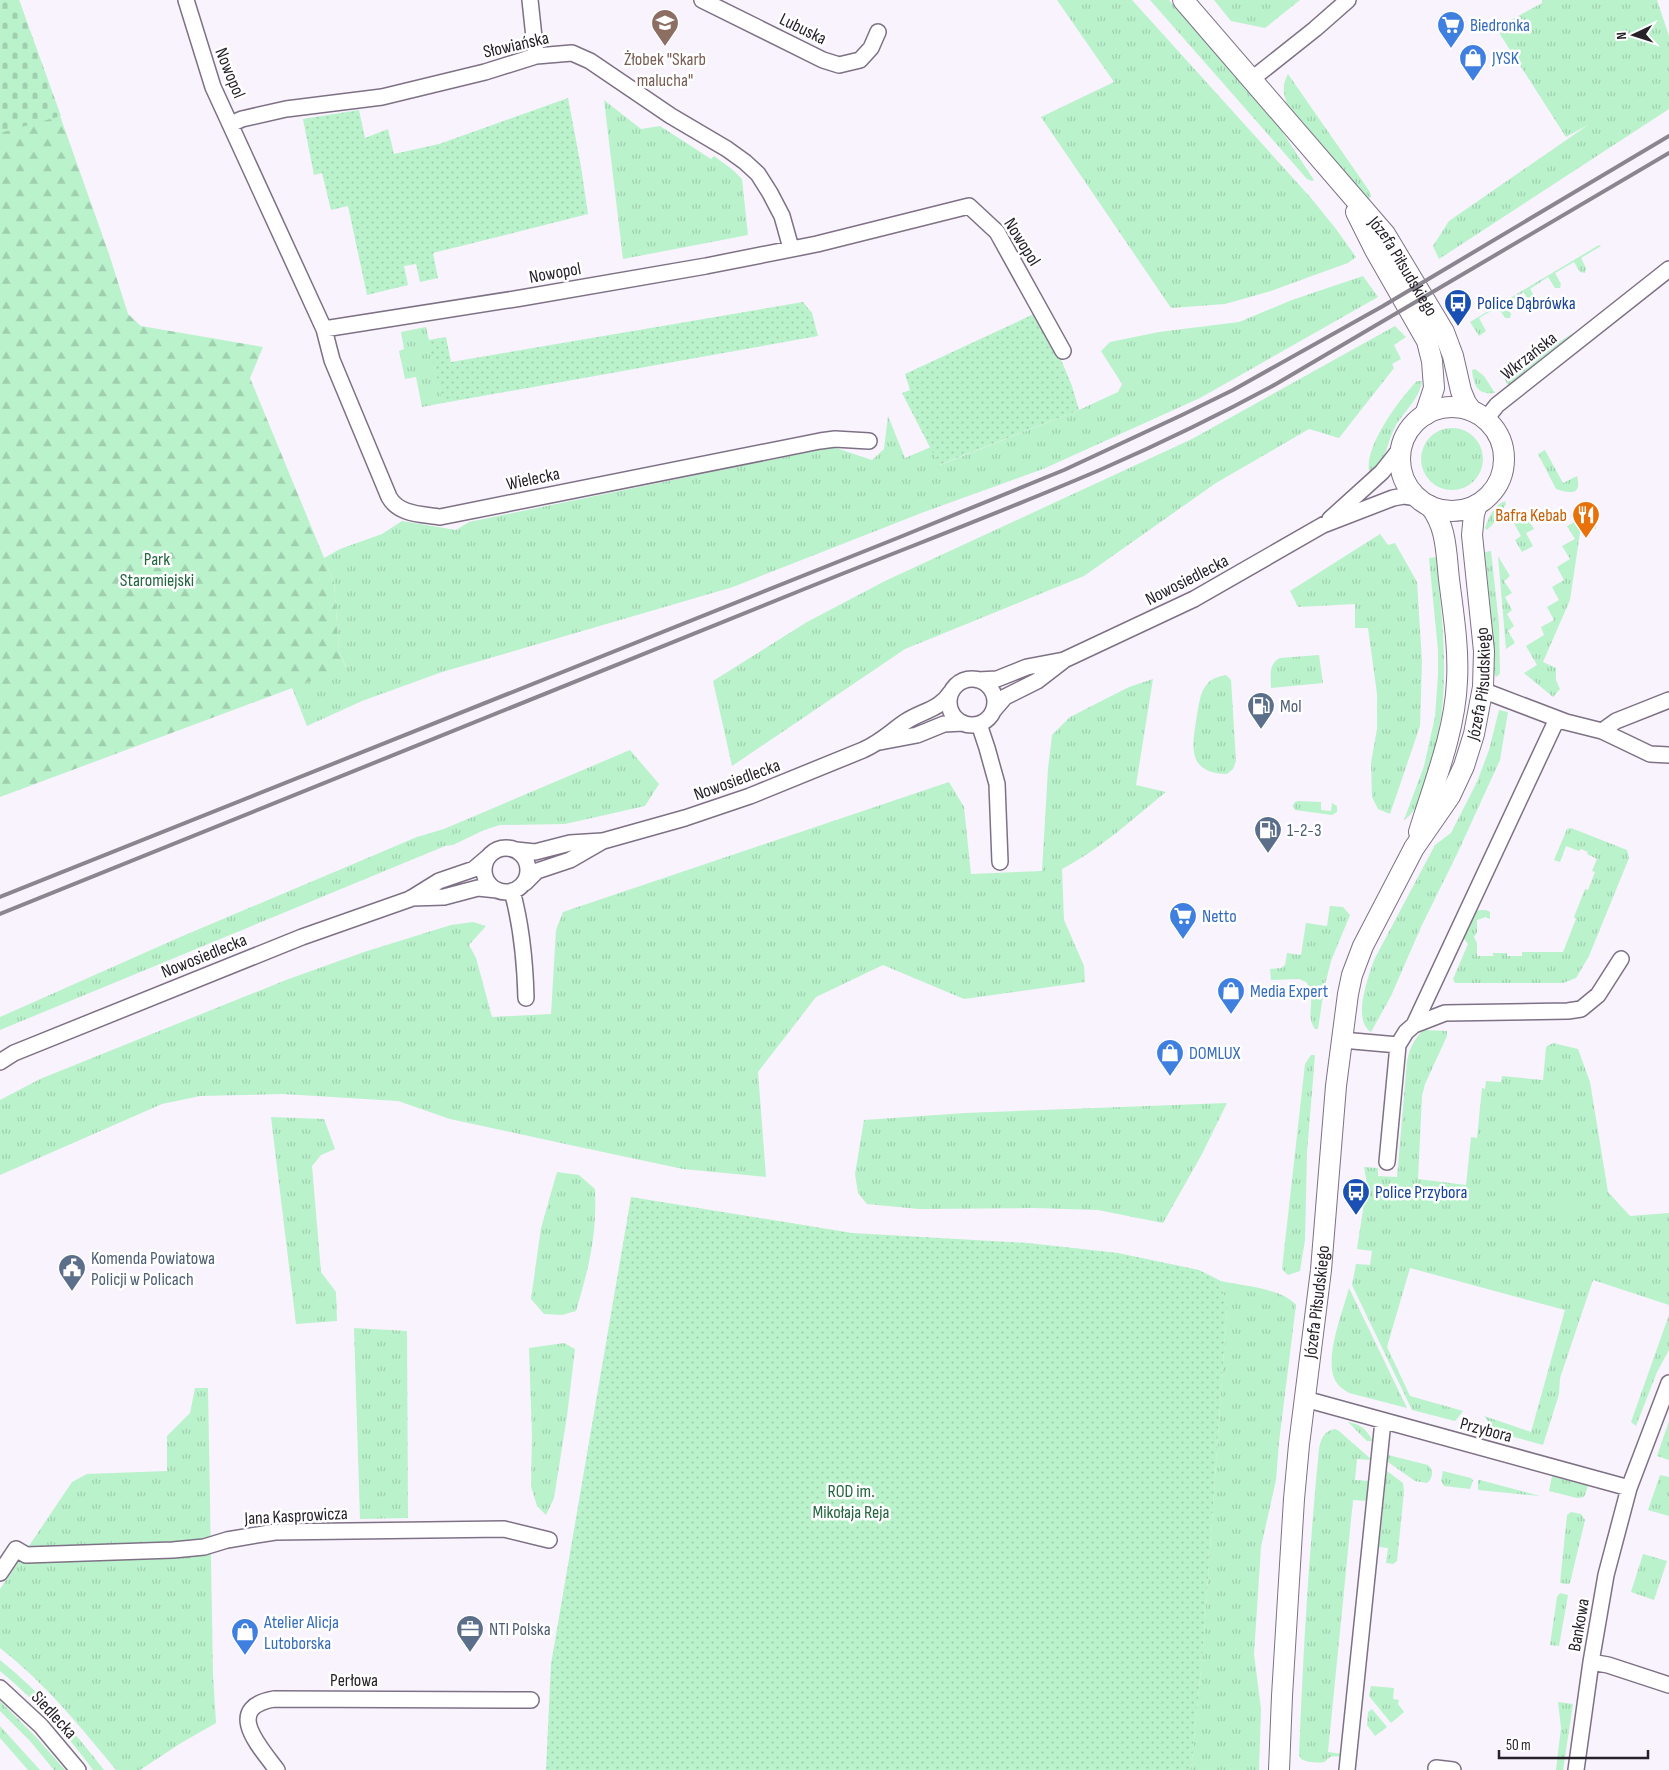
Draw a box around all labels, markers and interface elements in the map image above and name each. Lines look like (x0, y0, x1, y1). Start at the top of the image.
school or university icon: Żłobek "Skarb malucha" (650, 8, 680, 47)
street label: Lubuska (776, 9, 830, 49)
supermarket icon: Biedronka (1436, 10, 1466, 49)
north arrow (1609, 10, 1659, 60)
place label: Biedronka (1470, 15, 1530, 36)
street label: Słowiańska (481, 27, 551, 63)
text: N (1613, 32, 1630, 40)
shop icon: JYSK (1458, 43, 1488, 82)
street label: Nowopol (210, 45, 250, 101)
place label: JYSK (1491, 48, 1520, 69)
place label: Żłobek "Skarb malucha" (624, 49, 706, 91)
street label: Józefa Piłsudskiego (1363, 211, 1442, 320)
street label: Nowopol (999, 214, 1045, 270)
street label: Nowopol (527, 258, 583, 288)
bus stop icon: Police Dąbrówka (1443, 288, 1473, 327)
place label: Police Dąbrówka (1477, 293, 1576, 314)
street label: Wkrzańska (1497, 328, 1561, 384)
street label: Wielecka (504, 463, 562, 495)
restaurant icon: Bafra Kebab (1571, 500, 1601, 539)
place label: Bafra Kebab (1495, 505, 1567, 526)
park label: Park Staromiejski (120, 549, 194, 591)
street label: Nowosiedlecka (1142, 550, 1232, 610)
street label: Józefa Piłsudskiego (1462, 626, 1495, 744)
fuel station icon: Mol (1246, 691, 1276, 730)
place label: Mol (1280, 696, 1302, 717)
street label: Nowosiedlecka (691, 755, 783, 805)
fuel station icon: 1-2-3 (1253, 815, 1283, 854)
place label: 1-2-3 (1287, 820, 1322, 841)
supermarket icon: Netto (1168, 901, 1198, 940)
place label: Netto (1202, 906, 1237, 927)
street label: Nowosiedlecka (158, 929, 250, 983)
shop icon: Media Expert (1216, 976, 1246, 1015)
place label: Media Expert (1250, 981, 1329, 1002)
shop icon: DOMLUX (1155, 1038, 1185, 1077)
place label: DOMLUX (1189, 1043, 1241, 1064)
bus stop icon: Police Przybora (1341, 1177, 1371, 1216)
place label: Police Przybora (1375, 1182, 1467, 1203)
street label: Józefa Piłsudskiego (1299, 1244, 1333, 1361)
place label: Komenda Powiatowa Policji w Policach (91, 1248, 215, 1290)
public building icon: Komenda Powiatowa Policji w Policach (57, 1253, 87, 1292)
street label: Przybora (1458, 1413, 1514, 1447)
park label: ROD im. Mikołaja Reja (813, 1481, 890, 1523)
street label: Jana Kasprowicza (243, 1503, 348, 1529)
street label: Bankowa (1564, 1597, 1594, 1653)
place label: Atelier Alicja Lutoborska (263, 1612, 339, 1654)
office icon: NTI Polska (455, 1614, 485, 1653)
shop icon: Atelier Alicja Lutoborska (230, 1617, 260, 1656)
place label: NTI Polska (489, 1619, 551, 1640)
street label: Perłowa (330, 1670, 378, 1691)
street label: Siedlecka (27, 1687, 81, 1743)
scale bar (1499, 1728, 1648, 1760)
text: 50 m (1506, 1736, 1531, 1755)

